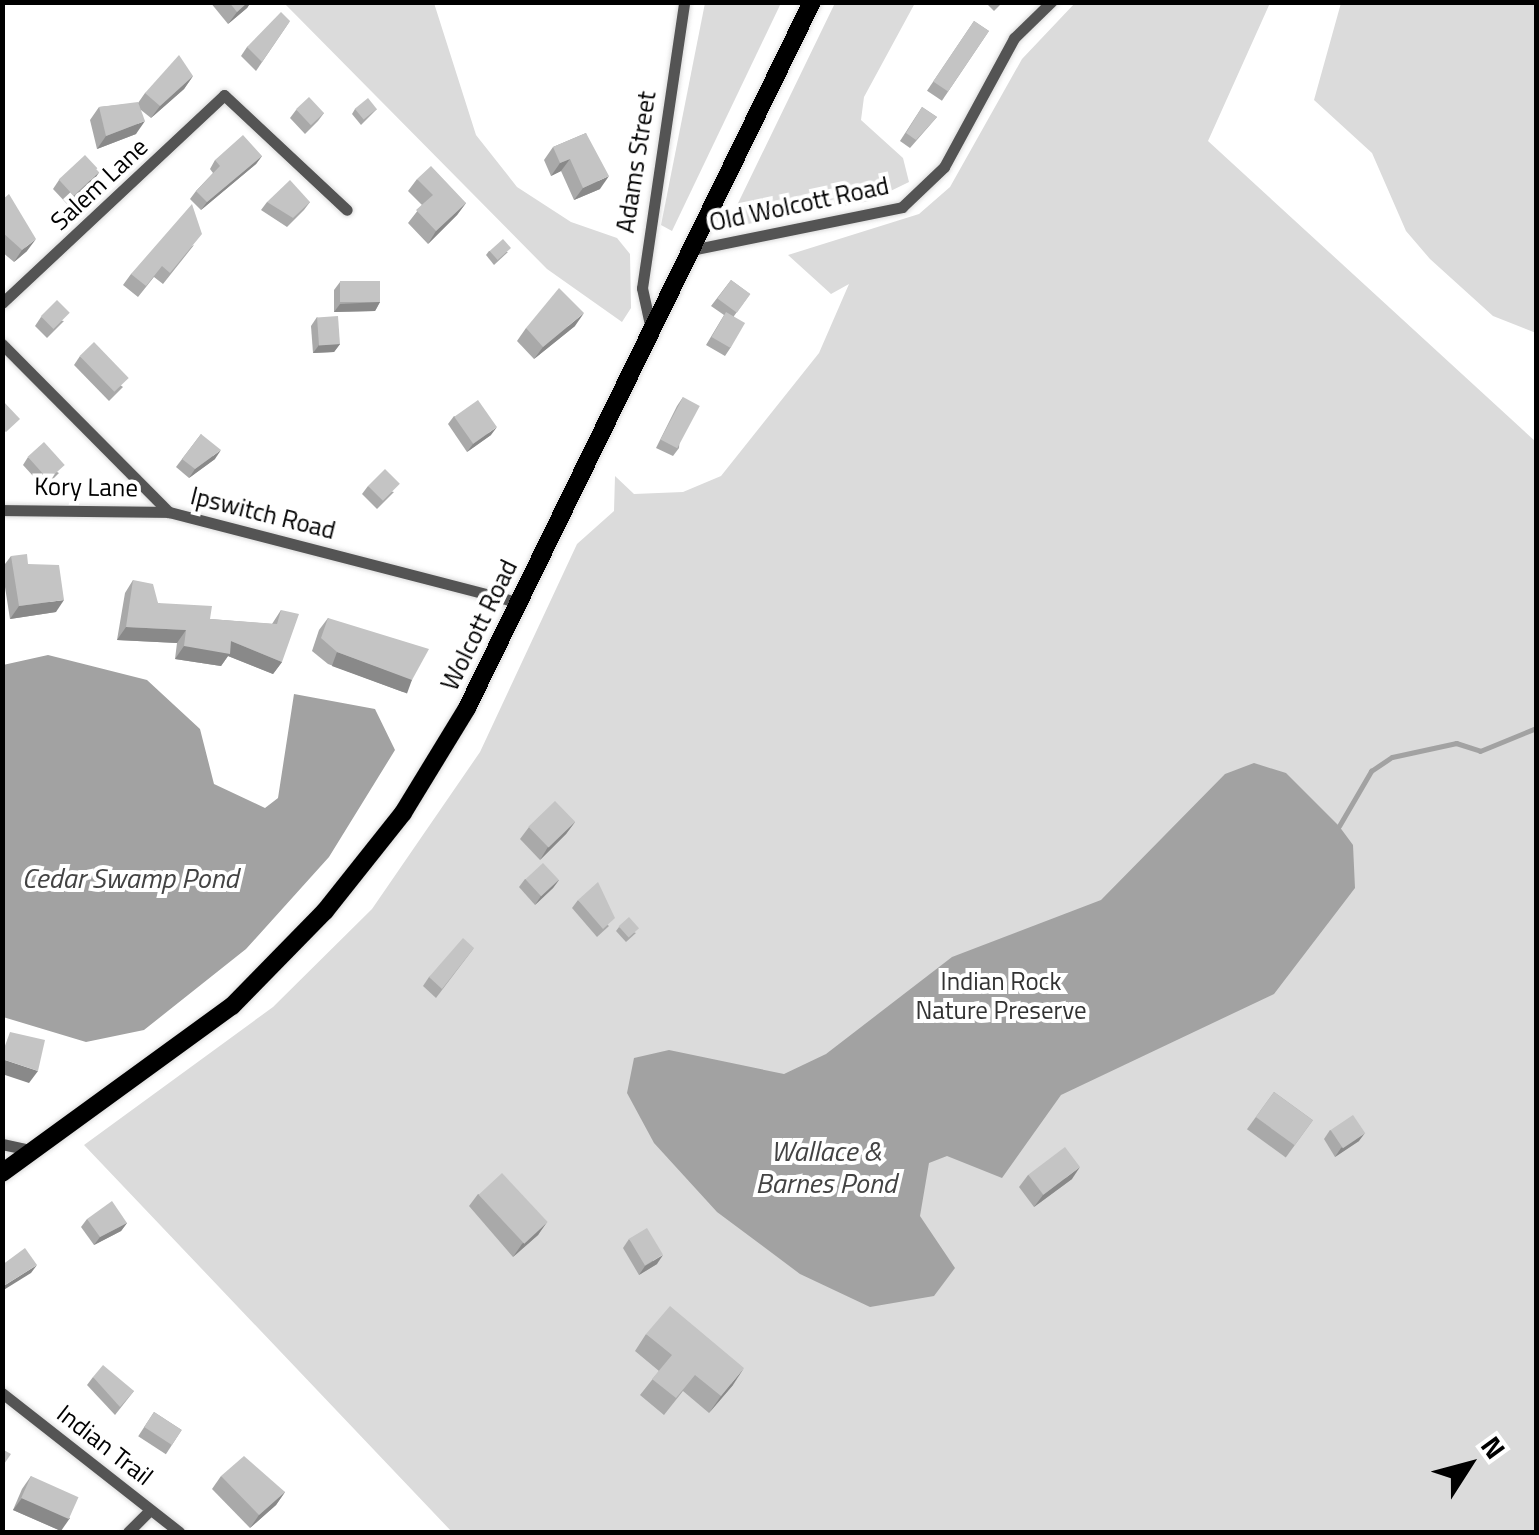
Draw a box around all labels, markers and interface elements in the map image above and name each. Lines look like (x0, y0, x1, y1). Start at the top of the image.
street label: Adams Street (610, 89, 662, 235)
street label: Salem Lane (44, 132, 154, 236)
street label: Old Wolcott Road (707, 170, 891, 238)
street label: Kory Lane (34, 471, 138, 503)
street label: Ipswitch Road (188, 481, 338, 545)
street label: Wolcott Road (434, 555, 524, 695)
water label: Cedar Swamp Pond (22, 861, 238, 895)
park label: Indian Rock Nature Preserve (915, 967, 1087, 1026)
water label: Wallace & Barnes Pond (755, 1134, 897, 1200)
street label: Indian Trail (51, 1398, 159, 1492)
north arrow (1419, 1415, 1519, 1515)
text: N (1471, 1427, 1517, 1468)

